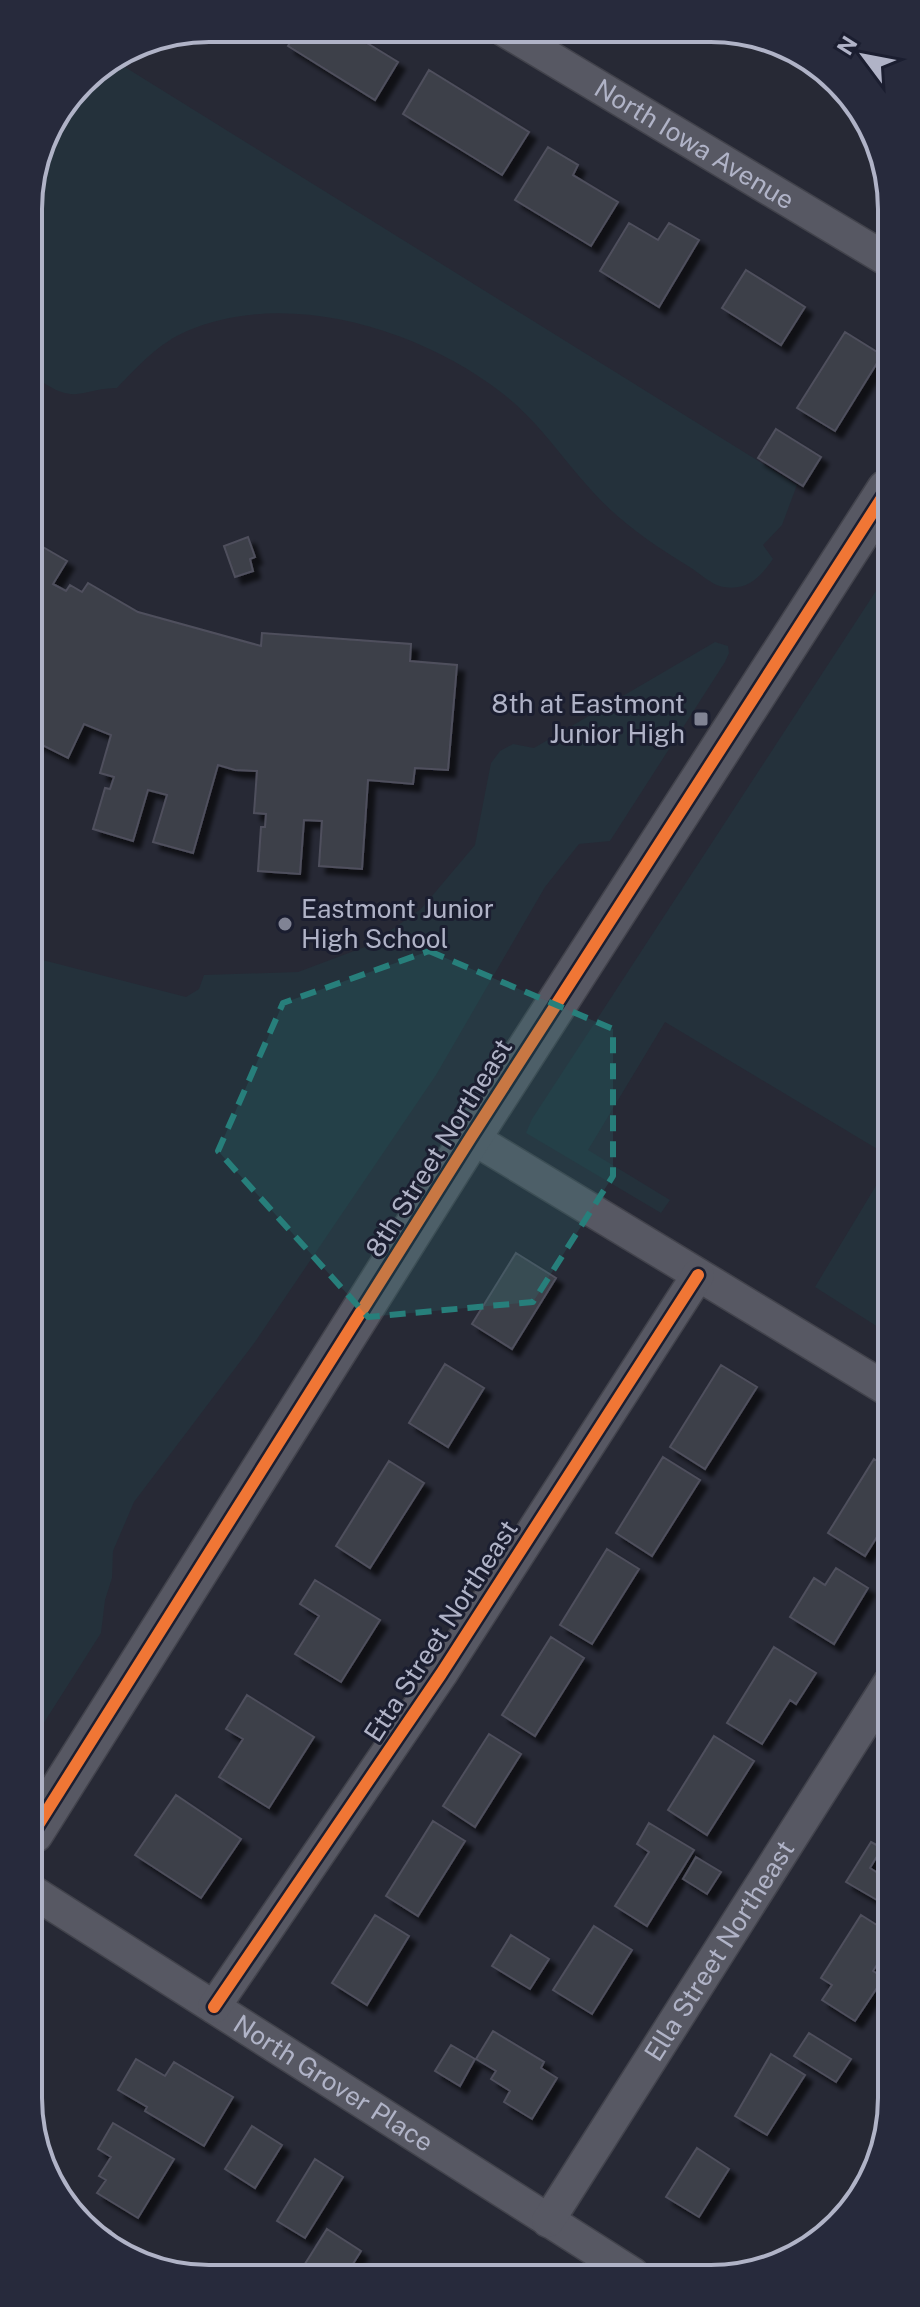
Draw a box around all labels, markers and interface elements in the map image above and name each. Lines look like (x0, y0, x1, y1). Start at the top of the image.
north arrow (824, 16, 904, 96)
text: N (831, 31, 863, 60)
street label: North Iowa Avenue (589, 72, 800, 215)
place label: 8th at Eastmont Junior High (492, 688, 685, 749)
marker: 8th at Eastmont Junior High (692, 710, 710, 728)
place label: Eastmont Junior High School (301, 893, 494, 954)
marker: Eastmont Junior High School (276, 915, 294, 933)
street label: 8th Street Northeast (359, 1033, 518, 1263)
street label: Etta Street Northeast (357, 1514, 524, 1747)
street label: Ella Street Northeast (638, 1835, 800, 2066)
street label: North Grover Place (228, 2008, 439, 2158)

